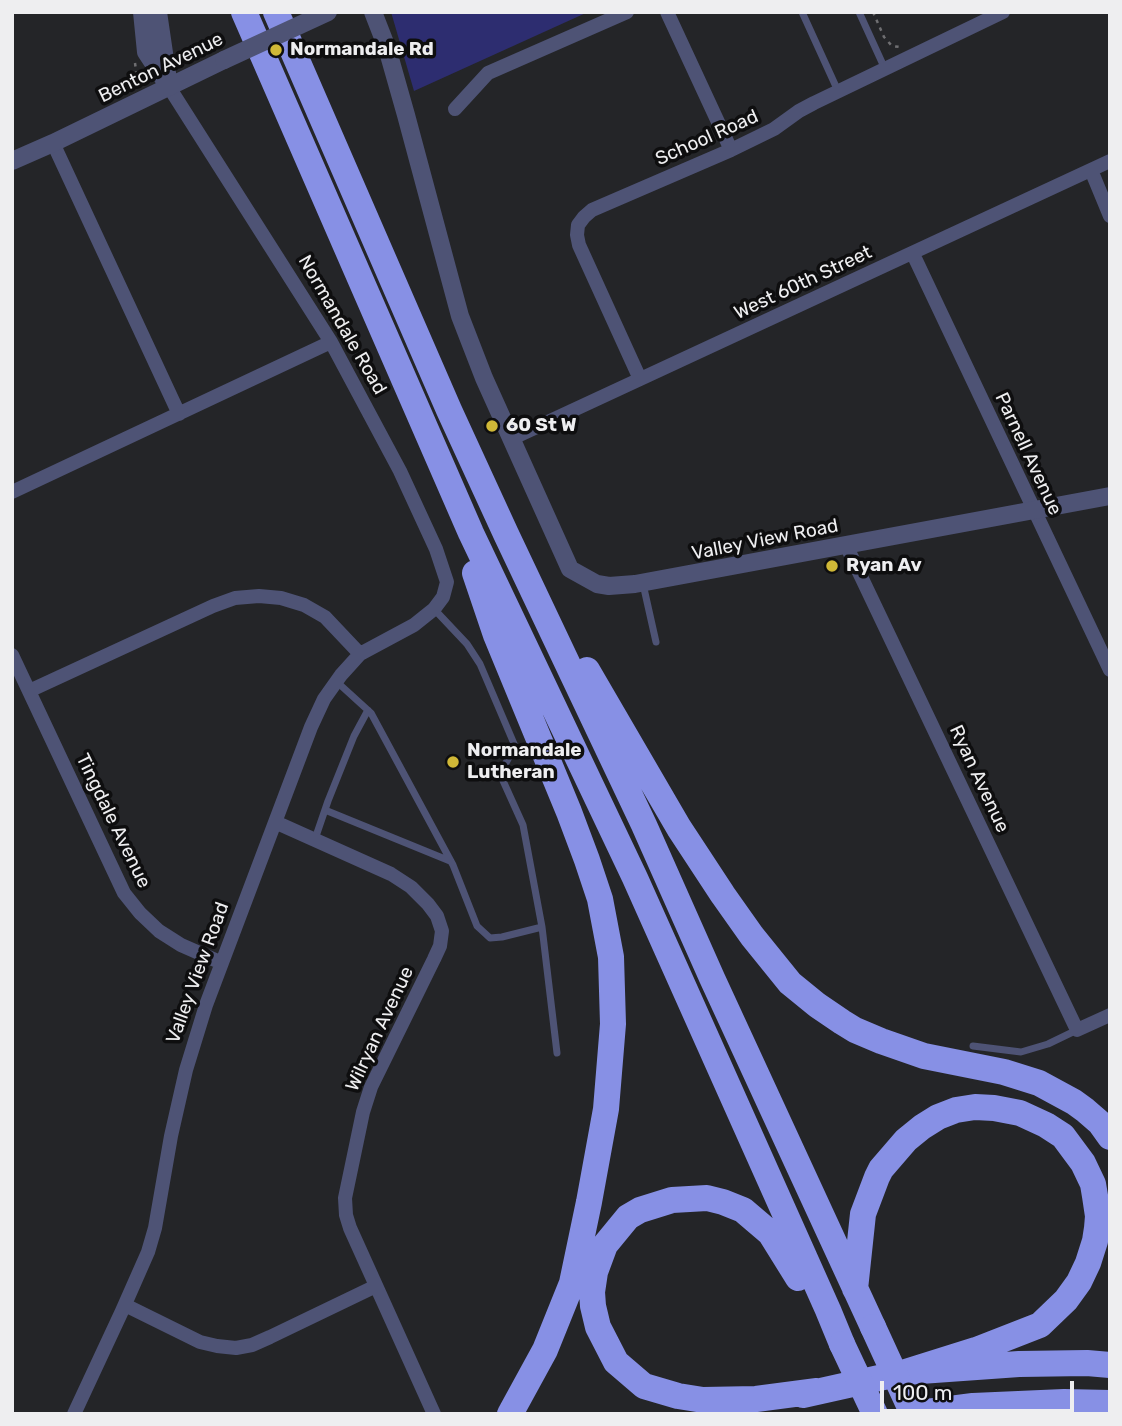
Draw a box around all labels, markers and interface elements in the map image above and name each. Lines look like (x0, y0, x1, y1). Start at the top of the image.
street label: Benton Avenue (95, 28, 227, 108)
place label: Normandale Rd (290, 39, 434, 61)
marker: Normandale Rd (268, 42, 284, 58)
street label: School Road (652, 105, 762, 171)
street label: West 60th Street (731, 241, 875, 325)
street label: Normandale Road (293, 251, 391, 399)
street label: Parnell Avenue (990, 389, 1066, 519)
place label: 60 St W (506, 415, 577, 437)
marker: 60 St W (484, 418, 500, 434)
street label: Valley View Road (690, 515, 840, 565)
place label: Ryan Av (846, 555, 922, 577)
marker: Ryan Av (824, 558, 840, 574)
street label: Ryan Avenue (944, 722, 1014, 836)
place label: Normandale Lutheran (467, 740, 582, 784)
street label: Tingdale Avenue (71, 750, 155, 892)
marker: Normandale Lutheran (445, 754, 461, 770)
street label: Valley View Road (162, 899, 234, 1047)
street label: Wilryan Avenue (341, 963, 419, 1095)
scale bar (884, 1366, 1078, 1410)
text: 100 m (893, 1380, 952, 1405)

